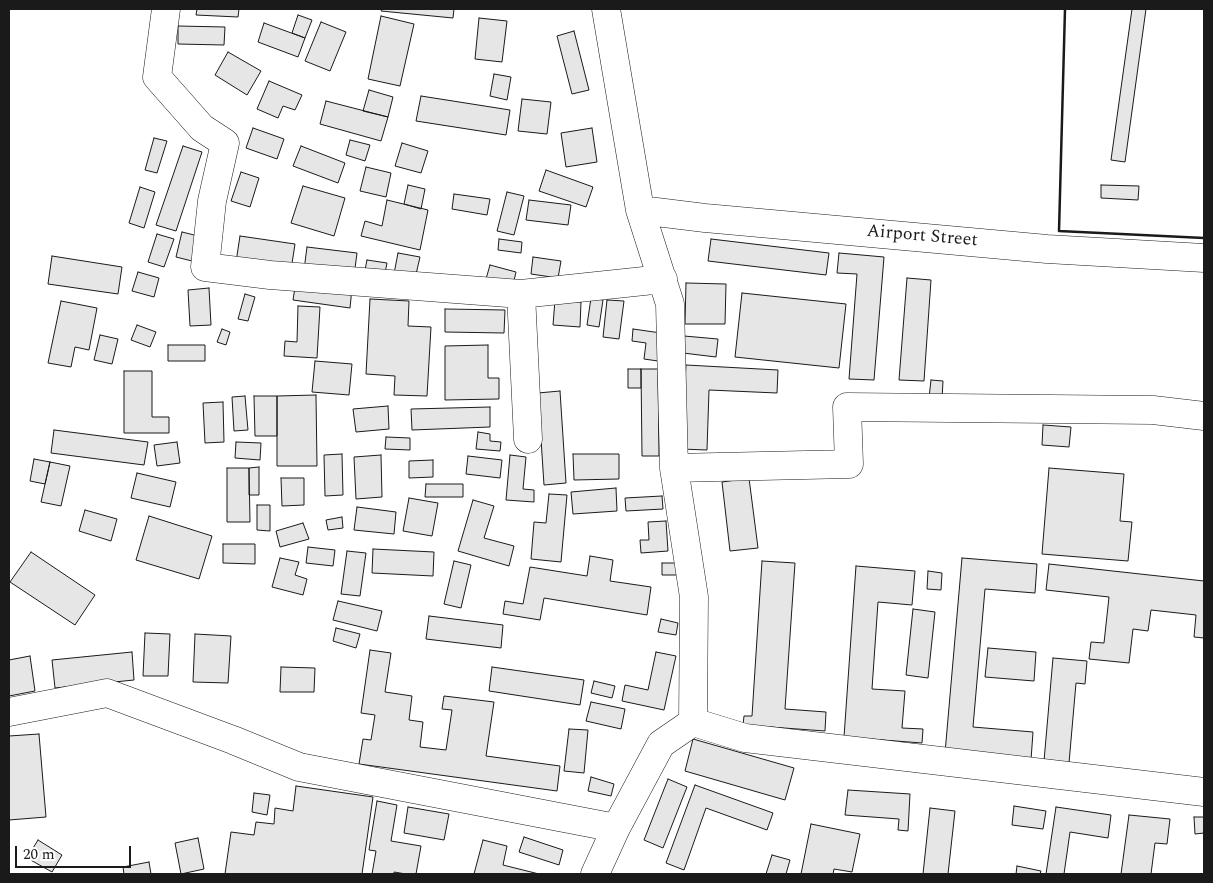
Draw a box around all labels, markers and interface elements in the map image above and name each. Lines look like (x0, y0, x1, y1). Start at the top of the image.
street label: Airport Street (865, 221, 979, 253)
scale bar (18, 836, 134, 868)
text: 20 m (23, 843, 55, 866)

